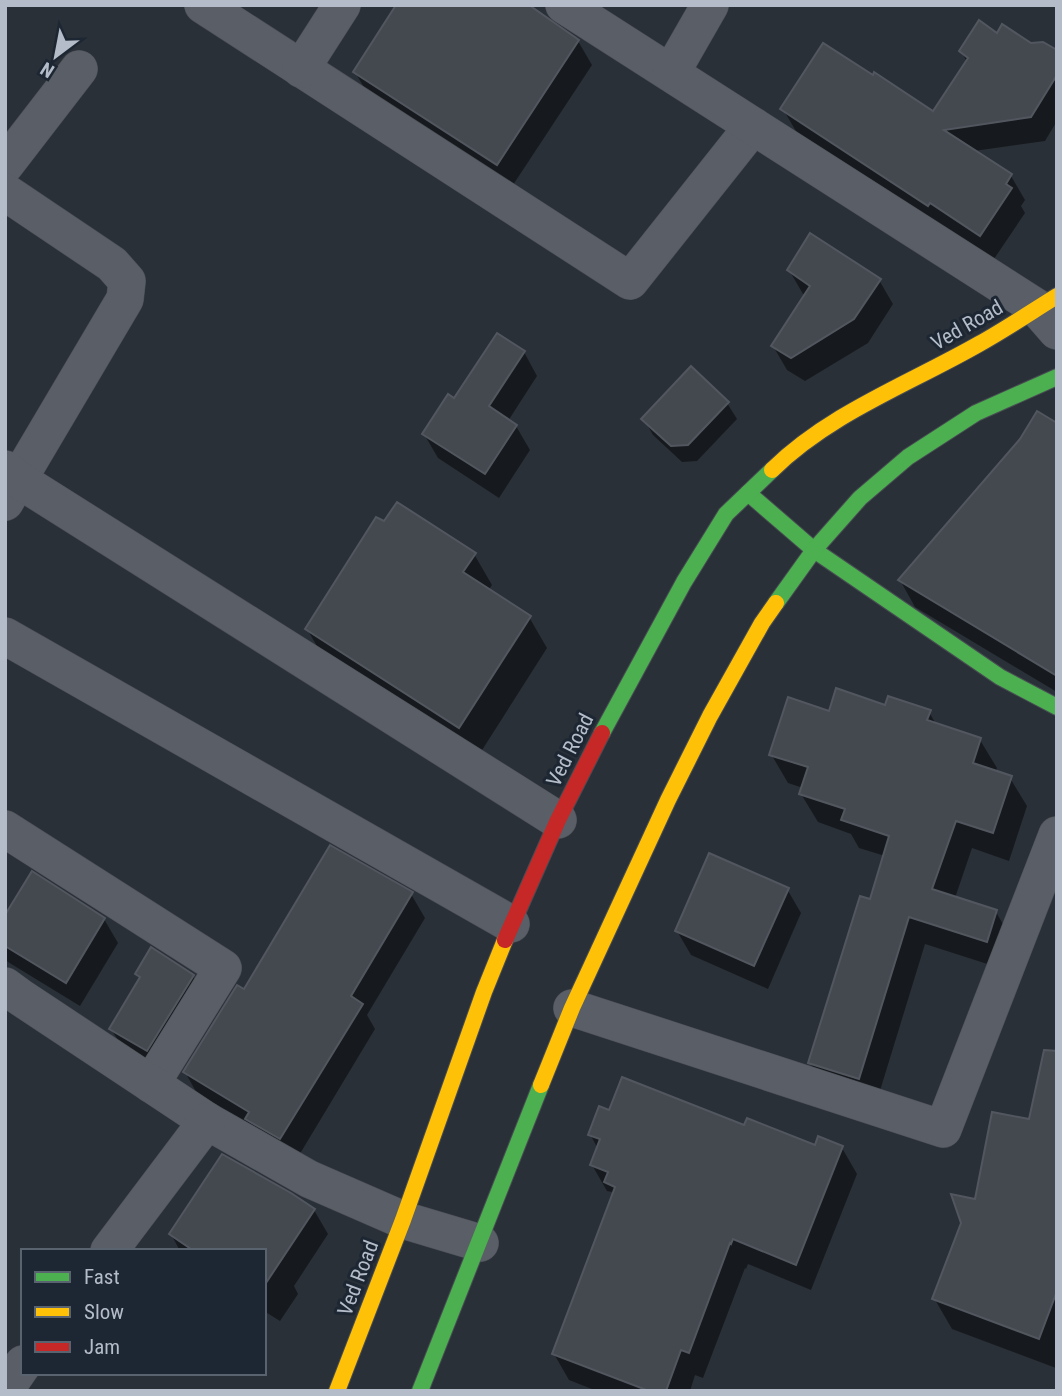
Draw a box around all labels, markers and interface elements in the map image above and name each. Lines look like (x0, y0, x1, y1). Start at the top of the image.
north arrow (21, 21, 91, 91)
text: N (36, 57, 58, 83)
street label: Ved Road (927, 295, 1007, 355)
street label: Ved Road (541, 710, 599, 790)
street label: Ved Road (333, 1237, 383, 1319)
legend (21, 1249, 266, 1375)
text: Fast (84, 1265, 120, 1289)
text: Slow (84, 1300, 124, 1324)
text: Jam (84, 1335, 120, 1359)

